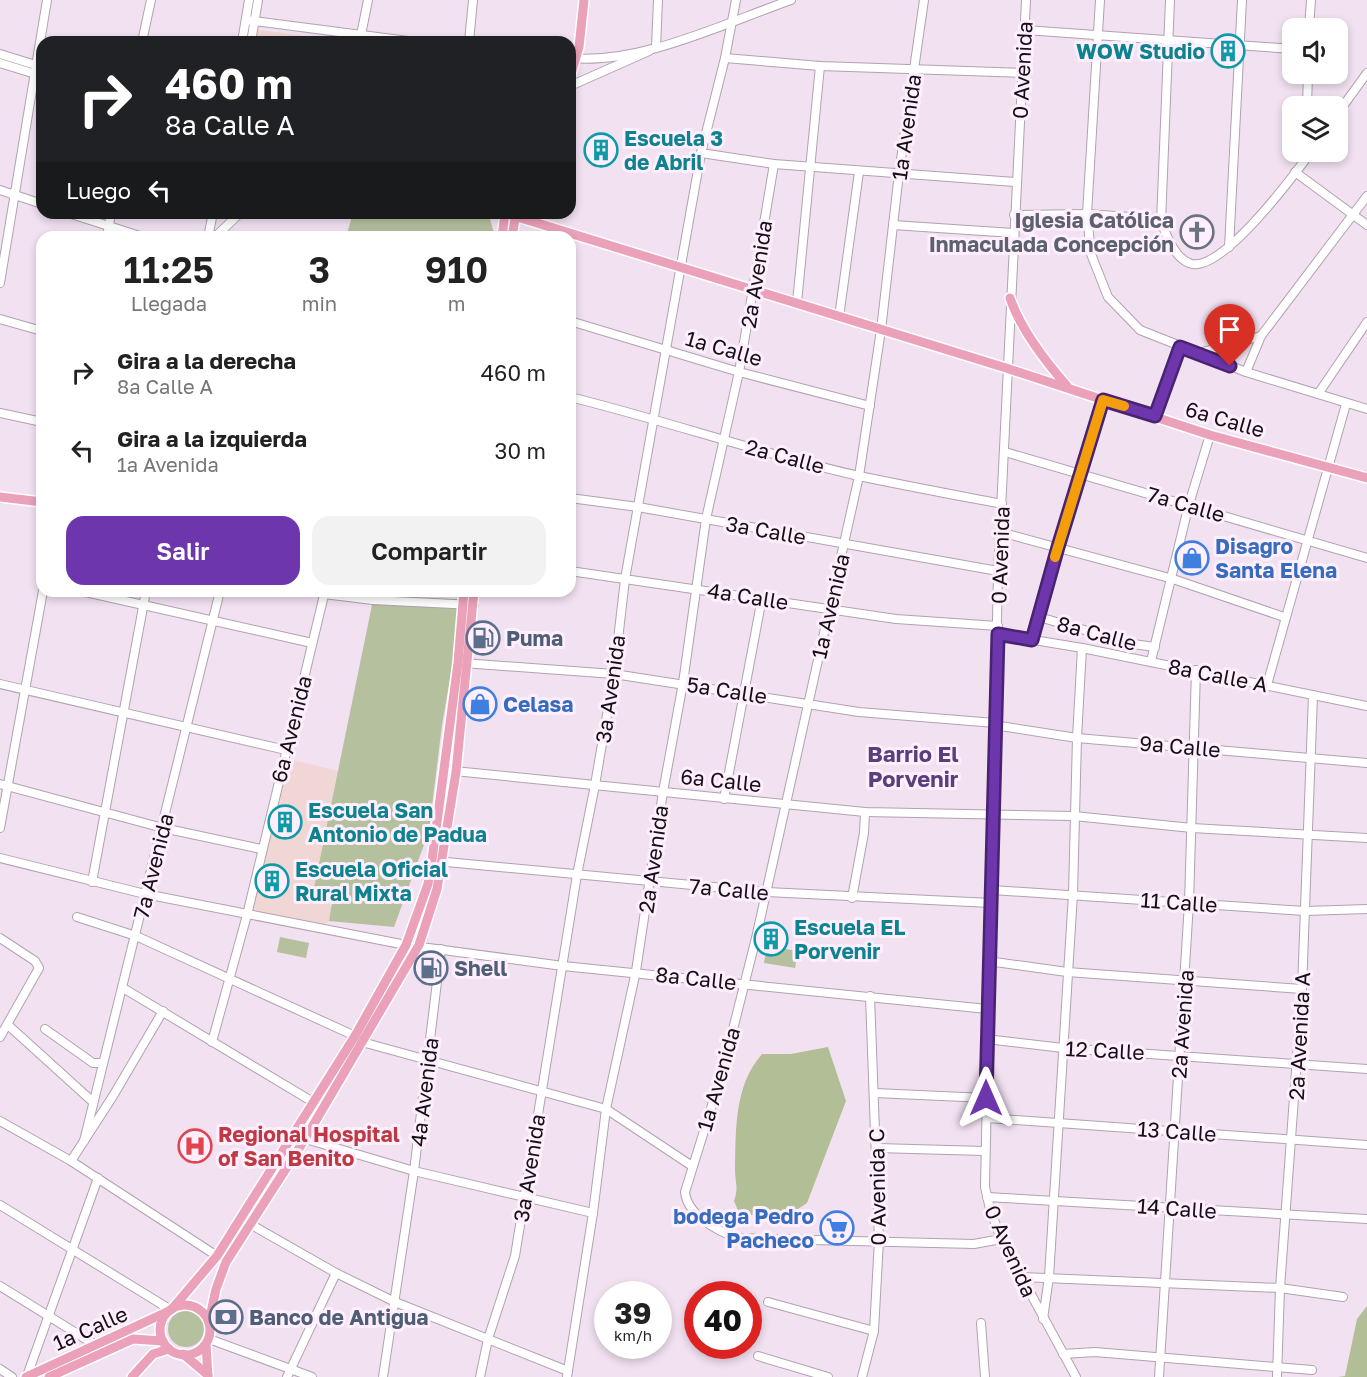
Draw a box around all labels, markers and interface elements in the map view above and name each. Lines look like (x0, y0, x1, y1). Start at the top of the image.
map controls (1282, 18, 1348, 162)
button: sound (1282, 18, 1348, 84)
street label: 0 Avenida (1006, 20, 1038, 120)
building icon: WOW Studio (1210, 33, 1246, 69)
place label: WOW Studio (1076, 38, 1205, 64)
text: 460 m (165, 58, 292, 108)
icon: right (66, 60, 144, 138)
street label: 1a Avenida (886, 72, 926, 182)
button: layers (1282, 96, 1348, 162)
text: 8a Calle A (165, 109, 295, 141)
place label: Escuela 3 de Abril (624, 125, 723, 175)
building icon: Escuela 3 de Abril (583, 132, 619, 168)
icon: left (143, 174, 176, 207)
text: Luego (66, 177, 131, 204)
place label: Iglesia Católica Inmaculada Concepción (929, 207, 1174, 257)
church icon: Iglesia Católica Inmaculada Concepción (1179, 214, 1215, 250)
street label: 2a Avenida (735, 218, 777, 330)
text: 11:25 (124, 248, 214, 291)
text: 3 (309, 248, 330, 291)
text: 910 (425, 248, 488, 291)
text: Llegada (131, 291, 207, 315)
text: min (302, 291, 337, 315)
text: m (448, 291, 465, 315)
pin (1204, 304, 1255, 366)
icon: arrive (1213, 313, 1246, 346)
street label: 1a Calle (683, 325, 765, 371)
text: Gira a la derecha (117, 347, 296, 374)
icon: right (66, 356, 99, 389)
text: 460 m (481, 359, 546, 386)
text: 8a Calle A (117, 374, 213, 398)
street label: 6a Calle (1182, 395, 1268, 443)
text: Gira a la izquierda (117, 425, 307, 452)
street label: 2a Calle (743, 433, 827, 479)
icon: left (66, 434, 99, 467)
text: 30 m (495, 437, 546, 464)
text: 1a Avenida (117, 452, 219, 476)
street label: 7a Calle (1144, 481, 1228, 527)
street label: 0 Avenida (985, 506, 1015, 604)
street label: 3a Calle (724, 510, 808, 550)
button: Salir (66, 516, 300, 585)
button: Compartir (312, 516, 546, 585)
place label: Disagro Santa Elena (1215, 533, 1337, 583)
shop icon: Disagro Santa Elena (1174, 540, 1210, 576)
street label: 1a Avenida (805, 551, 855, 661)
street label: 4a Calle (706, 577, 790, 615)
street label: 8a Calle (1054, 610, 1140, 656)
fuel station icon: Puma (465, 620, 501, 656)
place label: Puma (506, 625, 563, 651)
street label: 3a Avenida (590, 633, 630, 745)
street label: 8a Calle A (1166, 653, 1270, 697)
street label: 5a Calle (685, 671, 769, 709)
street label: 6a Avenida (265, 673, 317, 785)
shop icon: Celasa (462, 686, 498, 722)
place label: Celasa (503, 691, 573, 717)
street label: 9a Calle (1138, 730, 1222, 762)
district label: Barrio El Porvenir (867, 740, 959, 792)
street label: 6a Calle (679, 763, 763, 797)
place label: Escuela San Antonio de Padua (308, 797, 487, 847)
street label: 2a Avenida (633, 803, 673, 915)
building icon: Escuela San Antonio de Padua (267, 804, 303, 840)
street label: 7a Avenida (127, 811, 179, 921)
place label: Escuela Oficial Rural Mixta (295, 856, 448, 906)
building icon: Escuela Oficial Rural Mixta (254, 863, 290, 899)
street label: 7a Calle (688, 873, 770, 905)
street label: 11 Calle (1140, 886, 1218, 918)
place label: Escuela EL Porvenir (794, 914, 905, 964)
building icon: Escuela EL Porvenir (753, 921, 789, 957)
fuel station icon: Shell (413, 950, 449, 986)
place label: Shell (454, 955, 507, 981)
street label: 8a Calle (654, 961, 738, 995)
street label: 2a Avenida (1165, 969, 1199, 1079)
street label: 2a Avenida A (1283, 971, 1315, 1101)
street label: 1a Avenida (691, 1024, 745, 1134)
street label: 12 Calle (1065, 1035, 1145, 1065)
street label: 4a Avenida (404, 1036, 444, 1148)
position arrow (954, 1066, 1018, 1130)
street label: 3a Avenida (508, 1112, 550, 1224)
street label: 13 Calle (1137, 1115, 1217, 1147)
place label: Regional Hospital of San Benito (218, 1121, 400, 1171)
hospital icon: Regional Hospital of San Benito (177, 1128, 213, 1164)
street label: 0 Avenida C (863, 1128, 891, 1246)
street label: 14 Calle (1136, 1192, 1218, 1224)
street label: 0 Avenida (979, 1201, 1043, 1301)
place label: bodega Pedro Pacheco (673, 1203, 814, 1253)
supermarket icon: bodega Pedro Pacheco (819, 1210, 855, 1246)
speed limit sign: 40 (684, 1281, 762, 1359)
text: 39 (614, 1295, 652, 1331)
bank icon: Banco de Antigua (208, 1299, 244, 1335)
street label: 1a Calle (49, 1300, 131, 1356)
place label: Banco de Antigua (249, 1304, 429, 1330)
text: km/h (614, 1326, 652, 1344)

